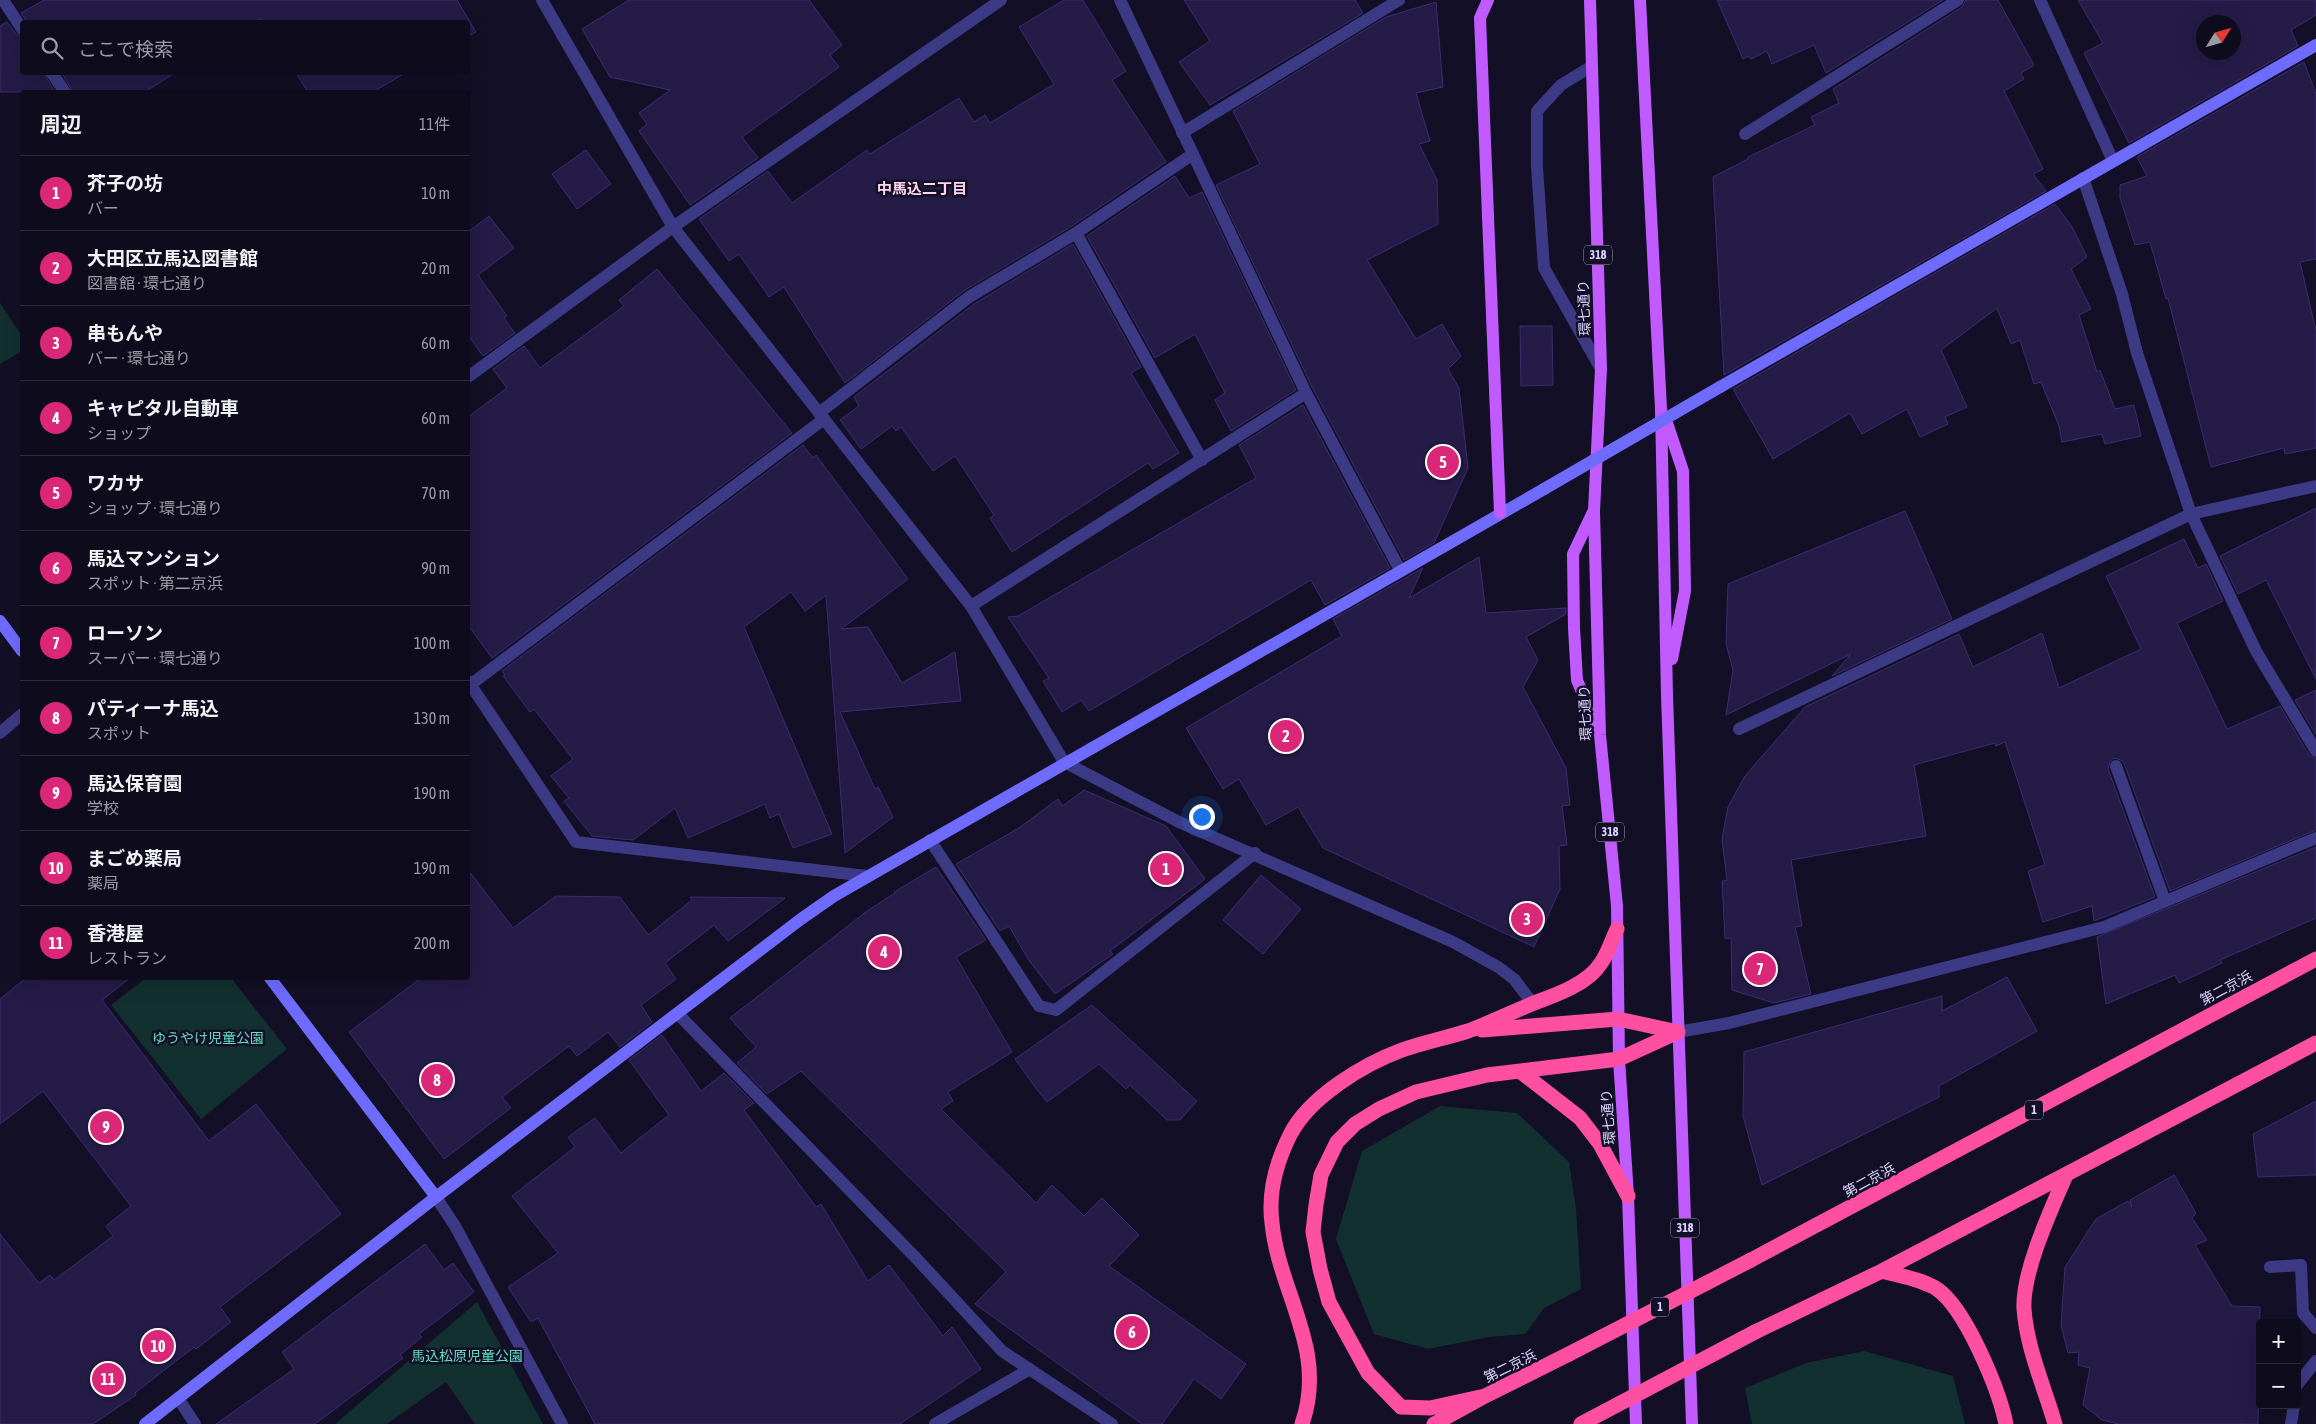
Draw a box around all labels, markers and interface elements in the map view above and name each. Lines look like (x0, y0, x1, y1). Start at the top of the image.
north arrow (2196, 15, 2241, 60)
search box (20, 20, 470, 75)
icon: search (38, 34, 66, 62)
text: ここで検索 (78, 38, 173, 60)
text: 周辺 (40, 112, 82, 136)
text: 11件 (419, 115, 450, 133)
text: 芥子の坊 (87, 172, 163, 194)
district label: 中馬込二丁目 (877, 180, 967, 197)
text: 1 (52, 184, 60, 202)
text: 10 m (421, 184, 450, 202)
text: バー (87, 199, 119, 217)
road number: 318 (1584, 246, 1612, 264)
text: 大田区立馬込図書館 (87, 247, 258, 269)
text: 2 (52, 259, 60, 277)
text: 20 m (421, 259, 450, 277)
text: 図書館 · 環七通り (87, 274, 207, 292)
street label: 環七通り (1575, 280, 1593, 336)
text: 串もんや (87, 322, 163, 344)
text: 3 (52, 334, 60, 352)
text: 60 m (421, 334, 450, 352)
text: バー · 環七通り (87, 349, 191, 367)
text: キャピタル自動車 (87, 397, 239, 419)
text: 4 (52, 409, 60, 427)
text: 60 m (421, 409, 450, 427)
text: ショップ (87, 424, 151, 442)
pin: 5 (1427, 443, 1459, 481)
text: ワカサ (87, 472, 144, 494)
text: 5 (52, 484, 60, 502)
text: 70 m (421, 484, 450, 502)
text: ショップ · 環七通り (87, 499, 223, 517)
text: 馬込マンション (87, 547, 220, 569)
text: 6 (52, 559, 60, 577)
text: 90 m (421, 559, 450, 577)
text: スポット · 第二京浜 (87, 574, 223, 592)
text: ローソン (87, 622, 163, 644)
text: 7 (52, 634, 60, 652)
text: 100 m (414, 634, 450, 652)
text: スーパー · 環七通り (87, 649, 223, 667)
street label: 環七通り (1576, 685, 1594, 741)
text: パティーナ馬込 (87, 697, 219, 719)
text: 8 (52, 709, 60, 727)
text: 130 m (414, 709, 450, 727)
pin: 2 (1270, 717, 1302, 755)
text: スポット (87, 724, 151, 742)
text: 馬込保育園 (87, 772, 182, 794)
text: 9 (52, 784, 60, 802)
text: 190 m (414, 784, 450, 802)
text: 学校 (87, 799, 119, 817)
your location (1189, 804, 1215, 830)
road number: 318 (1596, 822, 1624, 842)
text: まごめ薬局 (87, 847, 182, 869)
pin: 1 (1150, 850, 1182, 888)
text: 10 (48, 859, 64, 877)
text: 190 m (414, 859, 450, 877)
text: 薬局 (87, 874, 119, 892)
pin: 3 (1511, 900, 1543, 938)
text: 香港屋 (87, 922, 144, 944)
pin: 4 (868, 933, 900, 971)
text: 11 (48, 934, 64, 952)
text: 200 m (414, 934, 450, 952)
text: レストラン (87, 949, 167, 967)
pin: 7 (1744, 950, 1776, 988)
street label: 第二京浜 (2198, 968, 2254, 1008)
park label: ゆうやけ児童公園 (152, 1030, 264, 1046)
pin: 8 (421, 1061, 453, 1099)
street label: 環七通り (1598, 1089, 1618, 1145)
road number: 1 (2025, 1100, 2043, 1120)
pin: 9 (90, 1108, 122, 1146)
street label: 第二京浜 (1841, 1160, 1897, 1200)
road number: 318 (1671, 1218, 1699, 1238)
road number: 1 (1651, 1298, 1669, 1316)
pin: 6 (1116, 1313, 1148, 1351)
map controls (2256, 1319, 2301, 1409)
button: + (2256, 1319, 2301, 1364)
pin: 10 (142, 1327, 174, 1365)
street label: 第二京浜 (1481, 1347, 1539, 1385)
park label: 馬込松原児童公園 (411, 1348, 523, 1364)
pin: 11 (92, 1360, 124, 1398)
button: − (2256, 1364, 2301, 1409)

